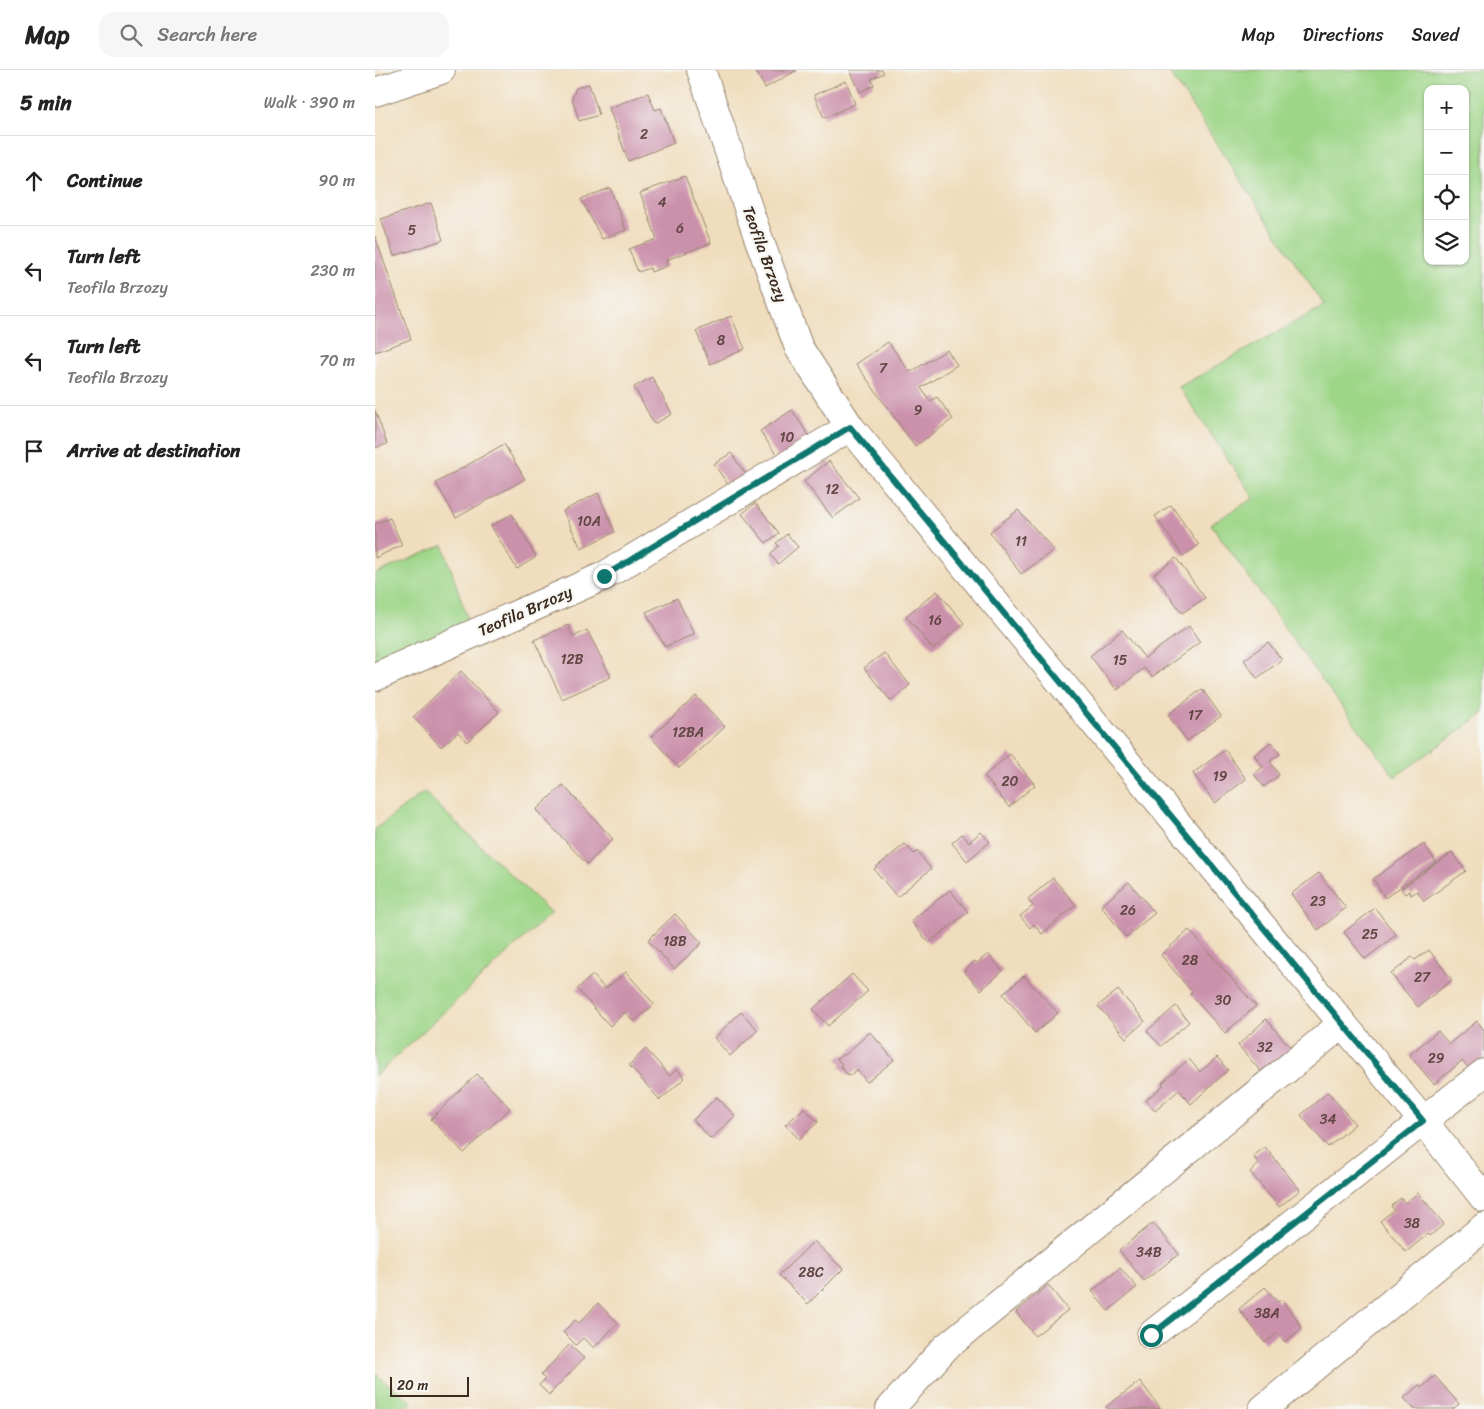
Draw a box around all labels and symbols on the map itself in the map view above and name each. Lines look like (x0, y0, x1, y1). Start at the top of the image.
house number: 2 (640, 122, 648, 147)
house number: 4 (658, 190, 667, 215)
street label: Teofila Brzozy (734, 202, 796, 307)
house number: 6 (676, 216, 684, 241)
house number: 5 (408, 218, 417, 243)
house number: 8 (717, 328, 726, 353)
house number: 7 (879, 356, 888, 381)
house number: 9 (914, 398, 923, 423)
house number: 10 (780, 425, 795, 450)
house number: 12 (825, 477, 839, 502)
house number: 10A (577, 509, 601, 534)
house number: 11 (1015, 529, 1027, 554)
route end (593, 565, 616, 588)
street label: Teofila Brzozy (473, 577, 578, 645)
house number: 16 (928, 608, 942, 633)
house number: 12B (561, 647, 584, 672)
house number: 15 (1113, 648, 1128, 673)
house number: 17 (1188, 703, 1203, 728)
house number: 12BA (672, 720, 704, 745)
house number: 19 (1213, 764, 1228, 789)
house number: 20 (1002, 769, 1019, 794)
house number: 23 (1310, 889, 1326, 914)
house number: 26 (1120, 898, 1136, 923)
house number: 25 (1362, 922, 1379, 947)
house number: 18B (663, 929, 687, 954)
house number: 28 (1182, 948, 1199, 973)
house number: 27 (1414, 965, 1431, 990)
house number: 30 (1215, 988, 1231, 1013)
house number: 32 (1257, 1035, 1273, 1060)
house number: 29 (1428, 1046, 1445, 1071)
house number: 34 (1320, 1107, 1336, 1132)
house number: 38 (1404, 1211, 1421, 1236)
house number: 34B (1136, 1240, 1162, 1265)
house number: 28C (798, 1260, 824, 1285)
house number: 38A (1254, 1301, 1280, 1326)
route start (1140, 1324, 1163, 1347)
scale bar (390, 1374, 469, 1397)

